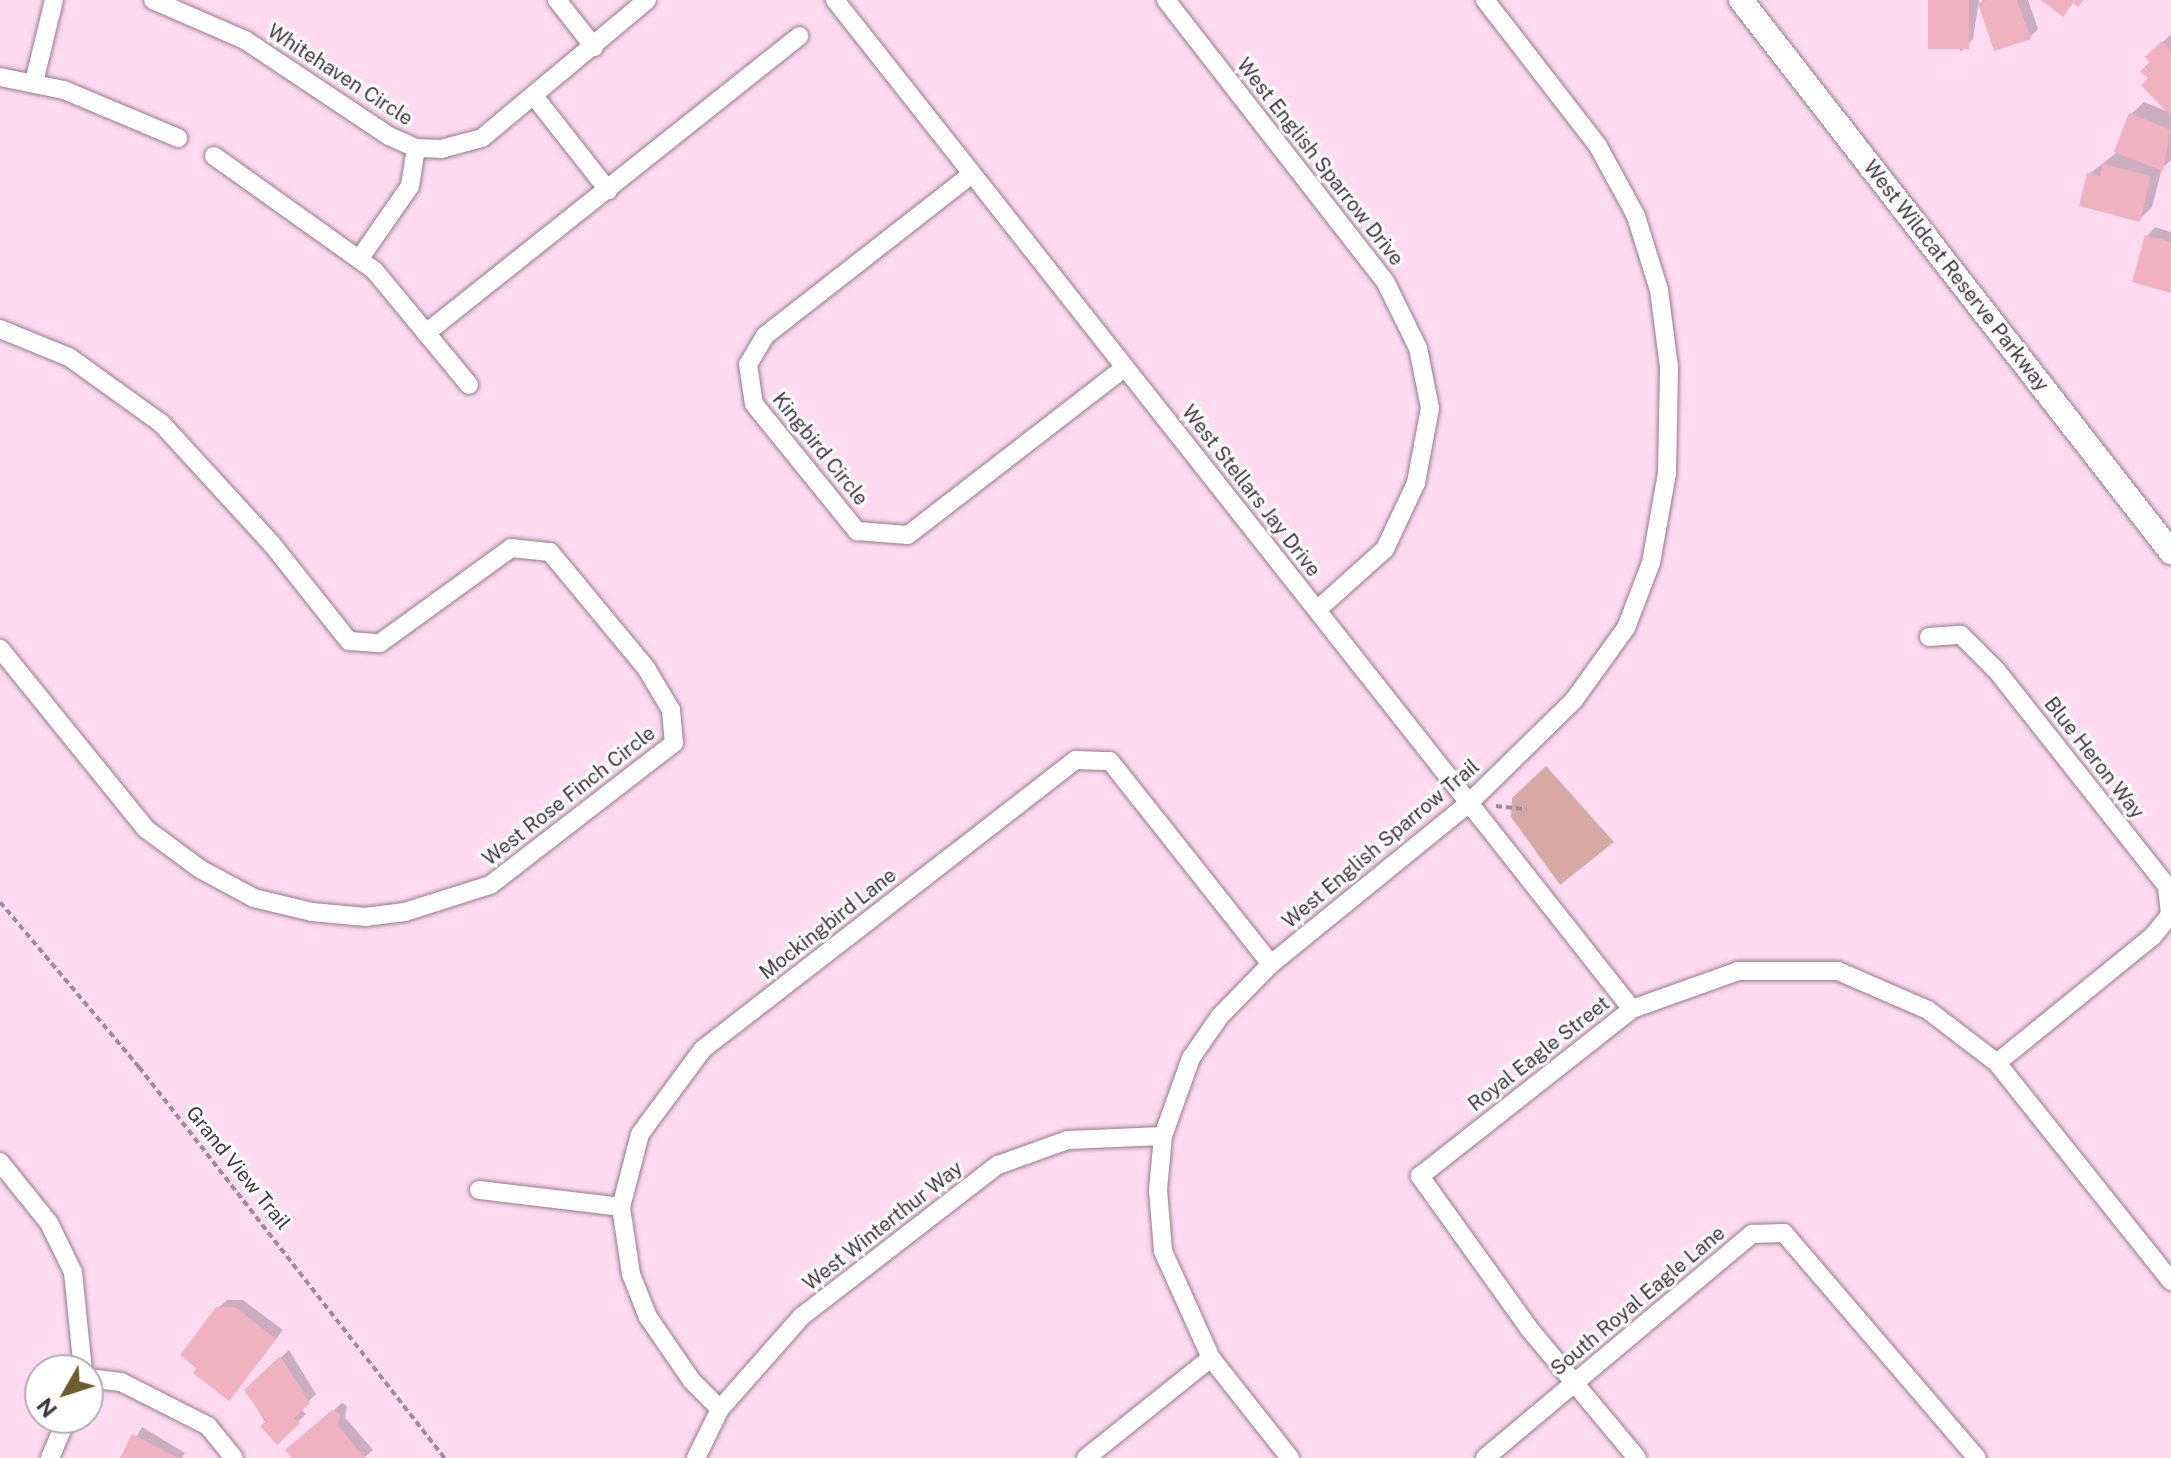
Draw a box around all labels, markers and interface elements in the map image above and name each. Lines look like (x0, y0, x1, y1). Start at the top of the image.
street label: Whitehaven Circle (263, 19, 417, 131)
street label: West English Sparrow Drive (1232, 53, 1408, 271)
street label: West Wildcat Reserve Parkway (1858, 155, 2054, 397)
street label: Kingbird Circle (767, 388, 873, 510)
street label: West Stellars Jay Drive (1177, 400, 1325, 582)
street label: Blue Heron Way (2039, 692, 2149, 824)
street label: West Rose Finch Circle (478, 721, 660, 871)
street label: West English Sparrow Trail (1278, 755, 1484, 933)
street label: Mockingbird Lane (755, 863, 901, 985)
street label: Royal Eagle Street (1464, 991, 1614, 1117)
street label: Grand View Trail (181, 1101, 295, 1235)
street label: West Winterthur Way (798, 1156, 968, 1296)
street label: South Royal Eagle Lane (1546, 1221, 1730, 1381)
north arrow (24, 1354, 104, 1434)
text: N (31, 1393, 62, 1423)

